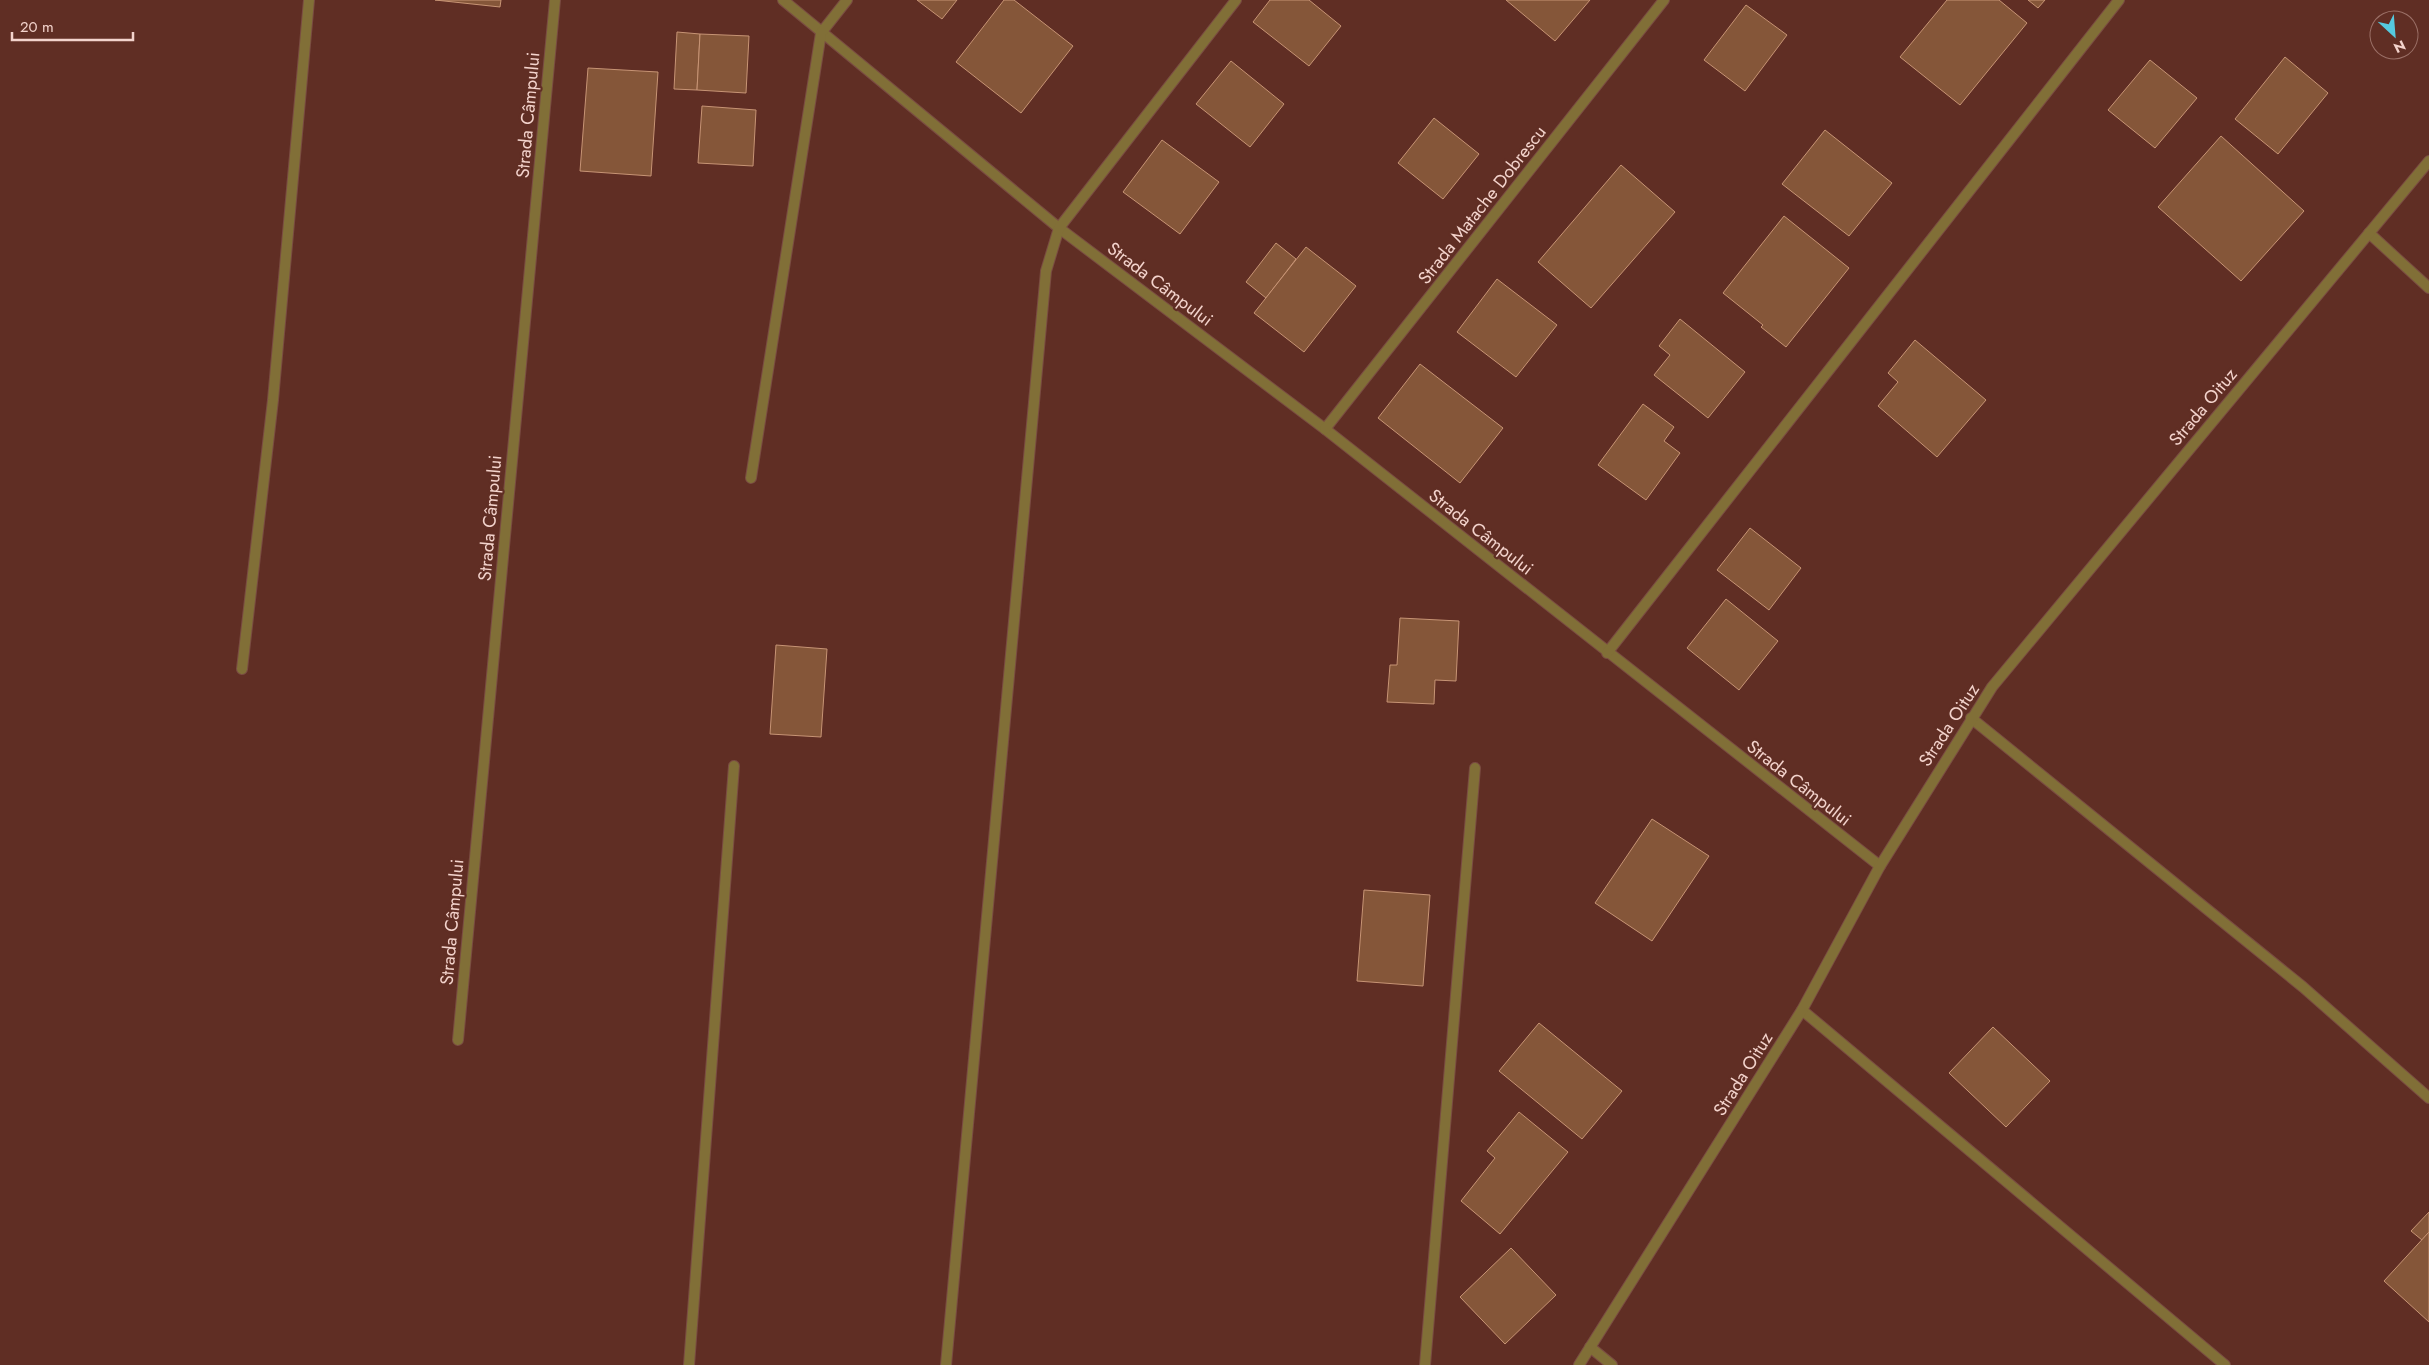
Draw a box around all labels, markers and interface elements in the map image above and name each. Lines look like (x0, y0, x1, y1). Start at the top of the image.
scale bar (12, 10, 134, 42)
north arrow (2369, 10, 2419, 60)
text: 20 m (20, 16, 54, 38)
text: N (2390, 35, 2409, 58)
street label: Strada Câmpului (510, 51, 546, 179)
street label: Strada Matache Dobrescu (1412, 120, 1552, 290)
street label: Strada Câmpului (1102, 236, 1218, 332)
street label: Strada Oituz (2163, 362, 2244, 451)
street label: Strada Câmpului (472, 454, 508, 582)
street label: Strada Câmpului (1423, 483, 1539, 581)
street label: Strada Oituz (1912, 678, 1986, 772)
street label: Strada Câmpului (1741, 734, 1857, 832)
street label: Strada Câmpului (434, 858, 470, 986)
street label: Strada Oituz (1707, 1027, 1779, 1121)

